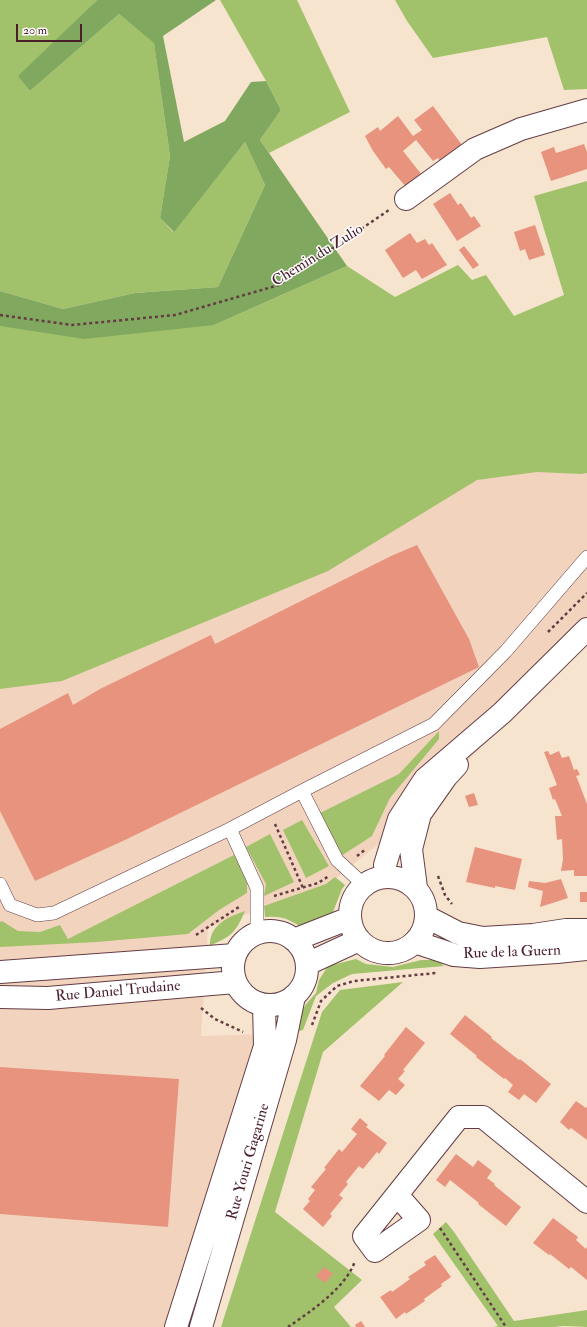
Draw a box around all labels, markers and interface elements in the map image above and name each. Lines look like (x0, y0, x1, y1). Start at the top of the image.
scale bar (18, 16, 84, 42)
text: 20 m (23, 23, 47, 38)
street label: Chemin du Zulio (269, 221, 367, 291)
street label: Rue de la Guern (463, 942, 561, 964)
street label: Rue Daniel Trudaine (55, 978, 181, 1006)
street label: Rue Youri Gagarine (224, 1102, 274, 1222)

